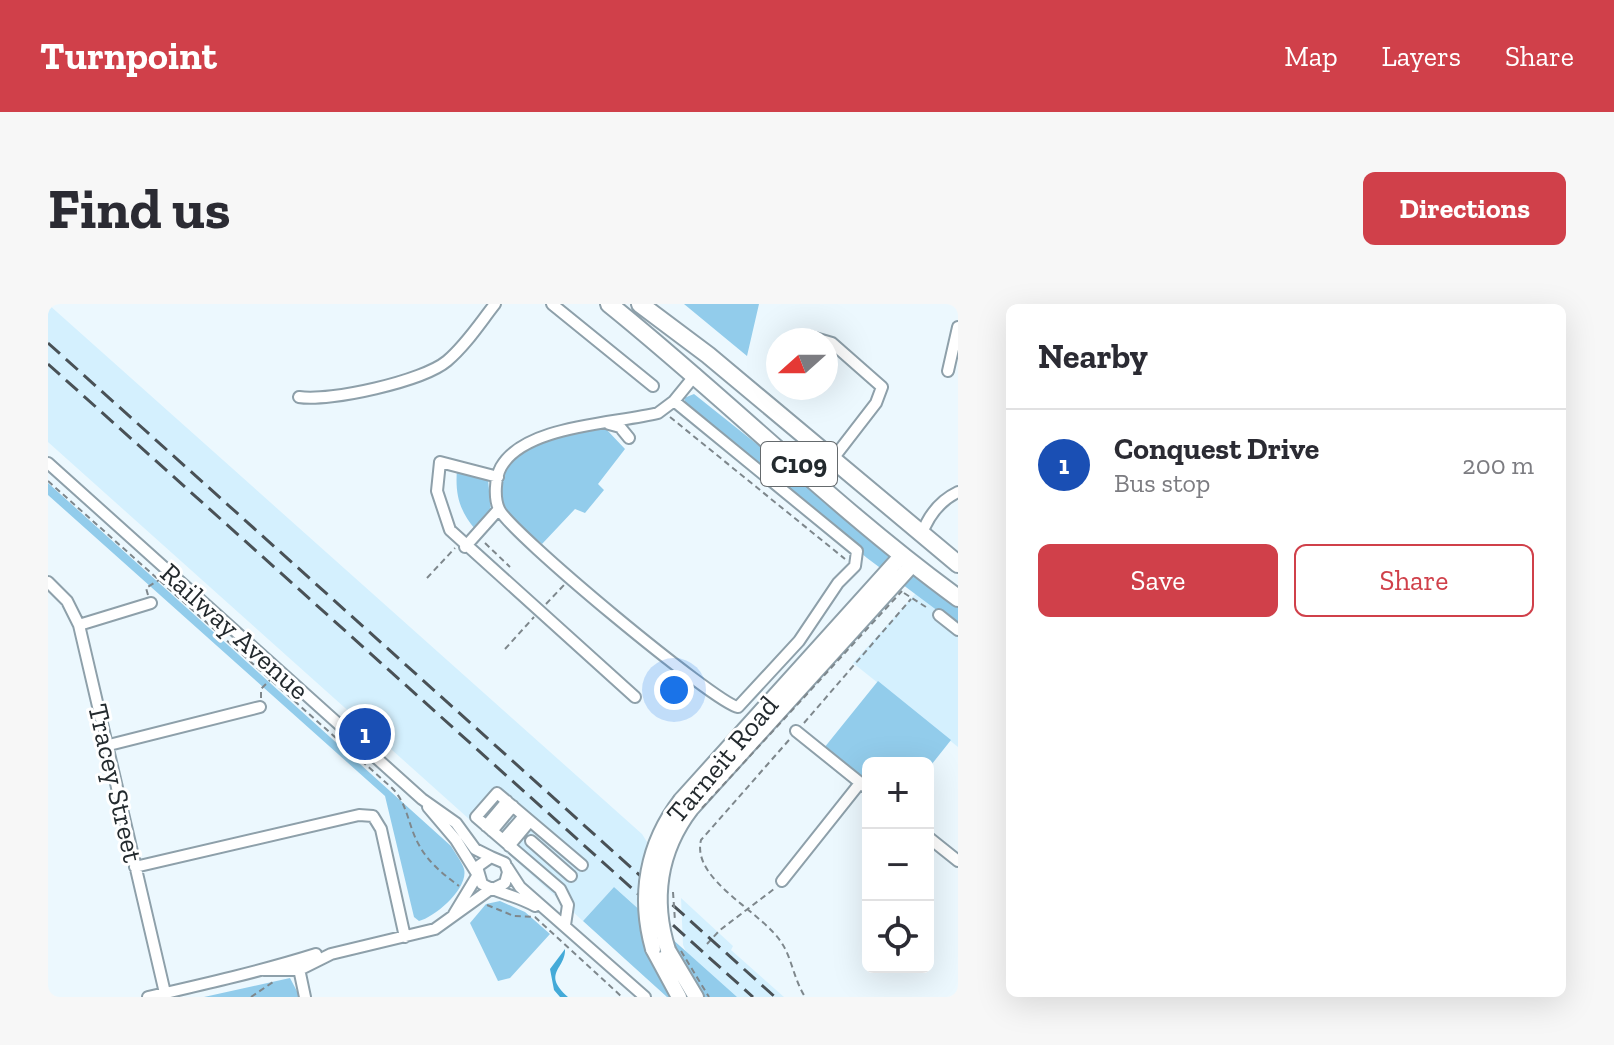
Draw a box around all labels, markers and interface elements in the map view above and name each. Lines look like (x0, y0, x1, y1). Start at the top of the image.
text: Turnpoint (40, 33, 217, 79)
text: Map (1284, 40, 1338, 73)
text: Layers (1382, 40, 1461, 73)
text: Share (1505, 40, 1574, 73)
button: Directions (1363, 172, 1566, 245)
text: Find us (48, 175, 231, 242)
north arrow (766, 328, 838, 400)
text: Nearby (1038, 336, 1148, 377)
text: Conquest Drive (1114, 431, 1319, 467)
road number: C109 (761, 442, 837, 486)
text: 1 (1059, 449, 1069, 481)
text: 200 m (1462, 449, 1534, 481)
text: Bus stop (1114, 467, 1210, 499)
button: Save (1038, 544, 1278, 617)
button: Share (1294, 544, 1534, 617)
street label: Railway Avenue (154, 556, 316, 707)
your location (654, 670, 694, 710)
street label: Tarneit Road (660, 689, 785, 830)
street label: Tracey Street (81, 701, 150, 866)
pin: 1 (339, 704, 391, 764)
map controls (862, 757, 934, 973)
button: + (862, 757, 934, 829)
button: − (862, 829, 934, 901)
button: locate (862, 901, 934, 973)

